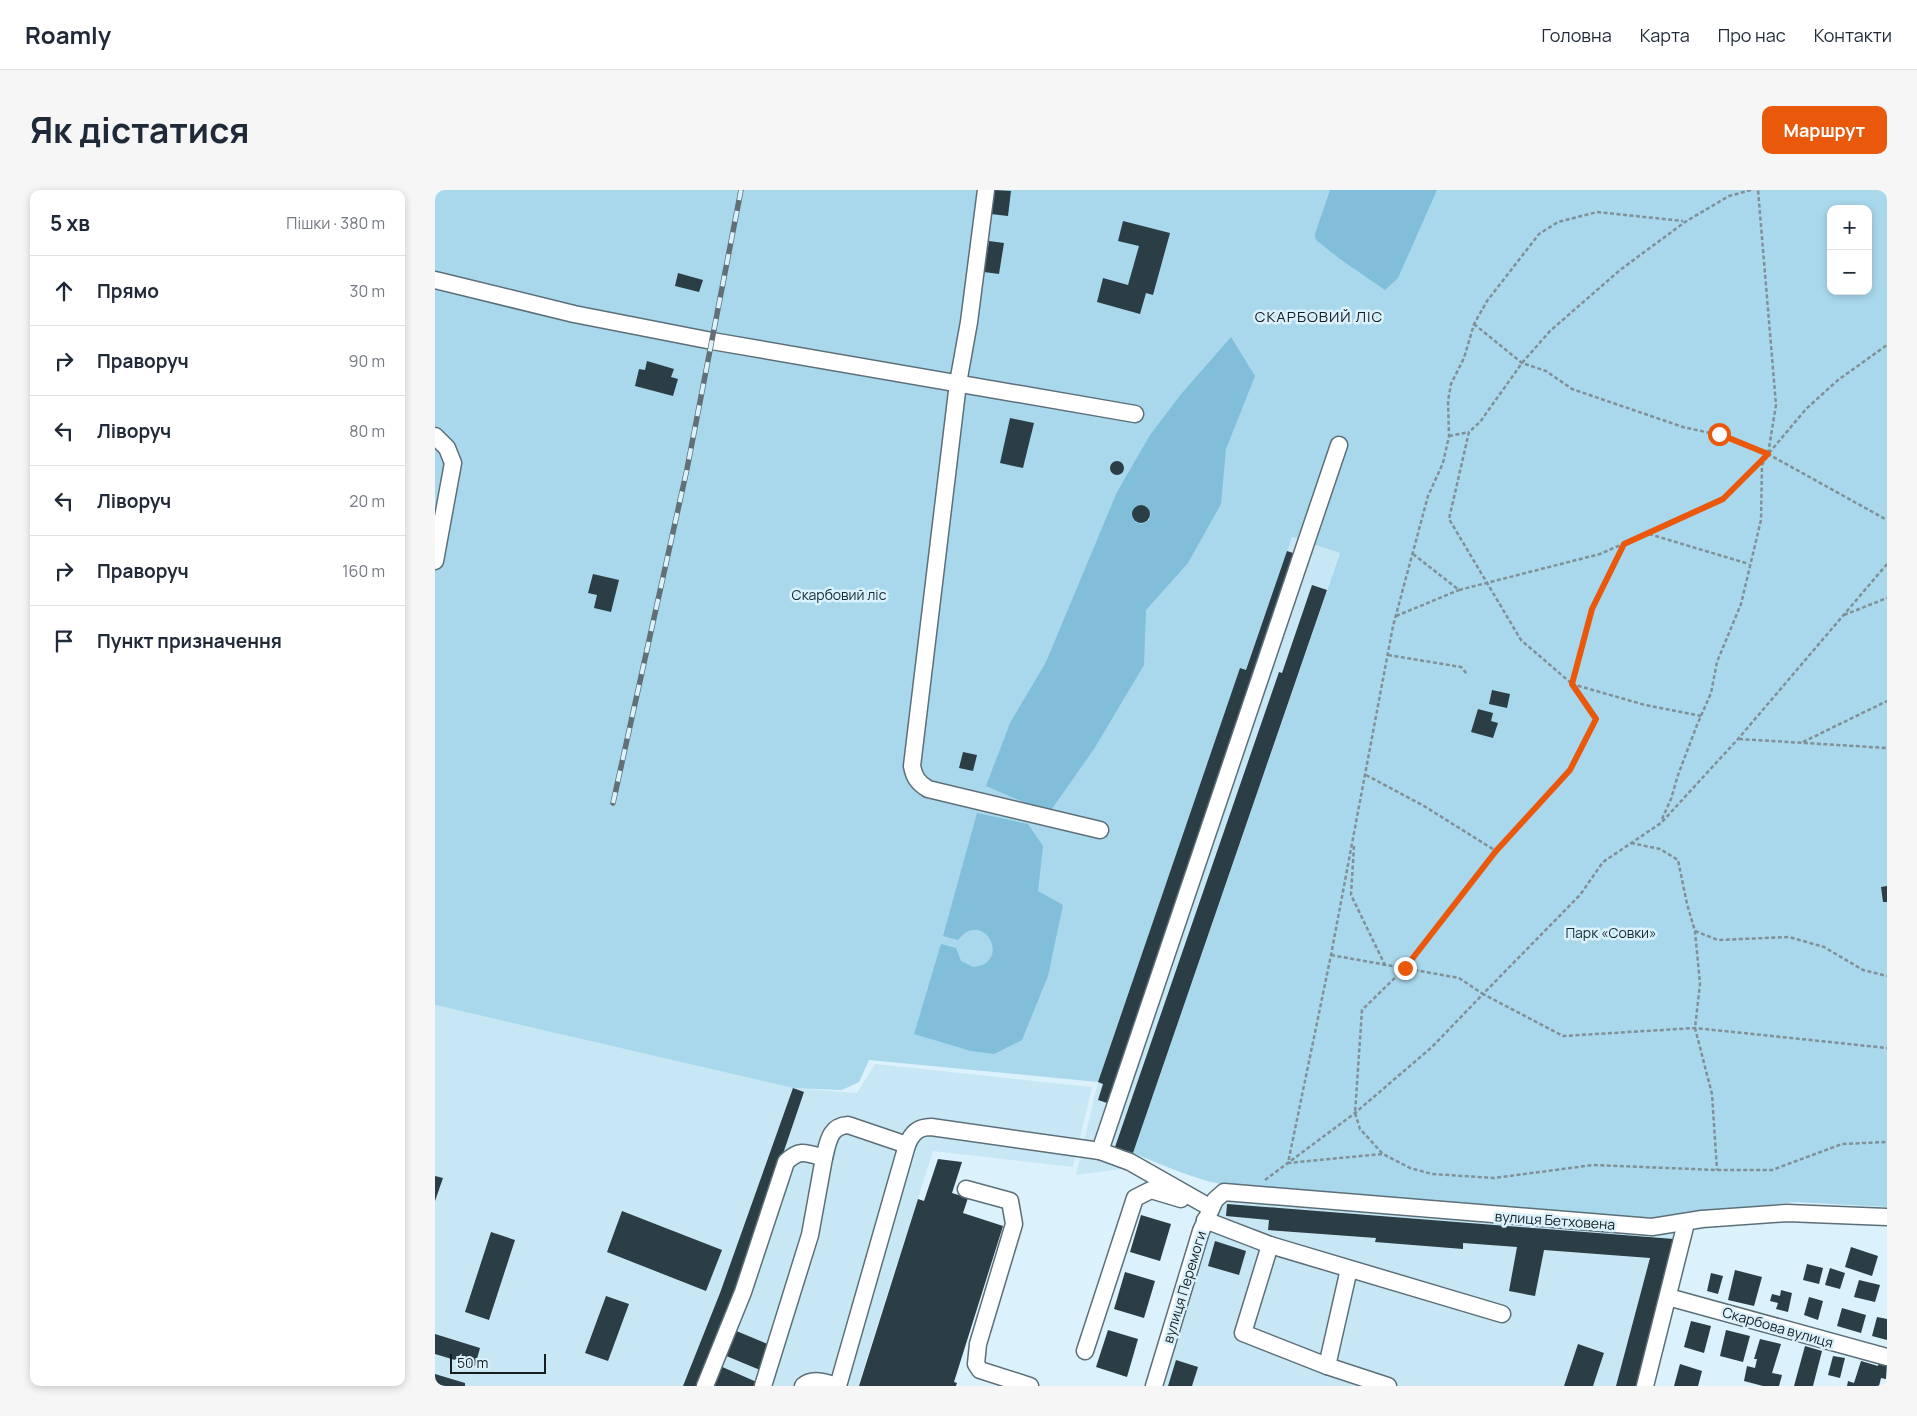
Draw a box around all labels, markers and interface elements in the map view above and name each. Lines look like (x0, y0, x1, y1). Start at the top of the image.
text: Roamly (25, 18, 111, 51)
text: Головна (1542, 23, 1612, 47)
text: Карта (1640, 23, 1690, 47)
text: Про нас (1718, 23, 1786, 47)
text: Контакти (1814, 23, 1892, 47)
text: Як дістатися (30, 106, 249, 154)
button: Маршрут (1762, 106, 1887, 154)
map controls (1827, 205, 1872, 295)
button: + (1827, 205, 1872, 250)
text: 5 хв (50, 209, 90, 237)
text: Пішки · 380 m (286, 212, 385, 234)
button: − (1827, 250, 1872, 295)
icon: ahead (50, 277, 78, 305)
text: Прямо (97, 278, 159, 304)
text: 30 m (350, 280, 385, 302)
district label: СКАРБОВИЙ ЛІС (1255, 306, 1383, 327)
icon: right (50, 347, 78, 375)
text: Праворуч (97, 348, 189, 374)
text: 90 m (349, 350, 385, 372)
icon: left (50, 417, 78, 445)
text: Ліворуч (97, 418, 171, 444)
text: 80 m (349, 420, 385, 442)
route start (1708, 423, 1731, 446)
icon: left (50, 487, 78, 515)
text: Ліворуч (97, 488, 171, 514)
text: 20 m (349, 490, 385, 512)
icon: right (50, 557, 78, 585)
text: Праворуч (97, 558, 189, 584)
text: 160 m (342, 560, 385, 582)
park label: Скарбовий ліс (792, 585, 887, 604)
icon: arrive (50, 627, 78, 655)
text: Пункт призначення (97, 628, 282, 654)
park label: Парк «Совки» (1565, 923, 1657, 942)
route end (1394, 957, 1417, 980)
street label: вулиця Бетховена (1494, 1206, 1616, 1234)
street label: вулиця Перемоги (1158, 1229, 1210, 1345)
street label: Скарбова вулиця (1720, 1302, 1836, 1352)
scale bar (450, 1351, 546, 1374)
text: 50 m (457, 1353, 488, 1372)

